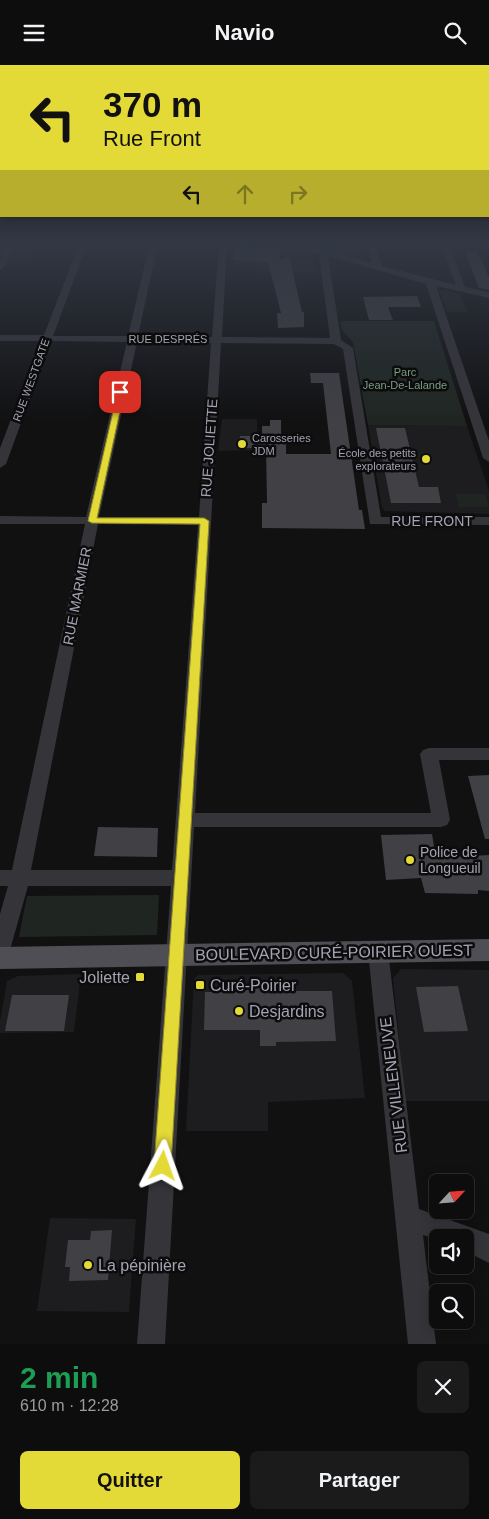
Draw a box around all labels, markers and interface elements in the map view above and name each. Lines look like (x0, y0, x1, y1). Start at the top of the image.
icon: menu (20, 19, 48, 47)
icon: search (441, 19, 469, 47)
text: Navio (215, 20, 274, 45)
icon: left (20, 85, 85, 150)
text: 370 m (103, 85, 202, 124)
text: Rue Front (103, 126, 201, 151)
icon: left (178, 180, 206, 208)
icon: ahead (231, 180, 259, 208)
icon: right (284, 180, 312, 208)
street label: RUE DESPRÉS (129, 333, 207, 345)
street label: RUE WESTGATE (10, 337, 52, 423)
park label: Parc Jean-De-Lalande (363, 366, 447, 391)
pin (99, 371, 141, 413)
icon: arrive (106, 378, 134, 406)
street label: RUE JOLIETTE (198, 398, 220, 498)
place label: Carosseries JDM (252, 432, 311, 457)
marker: Carosseries JDM (236, 438, 248, 450)
place label: École des petits explorateurs (338, 447, 416, 472)
marker: École des petits explorateurs (420, 453, 432, 465)
street label: RUE FRONT (391, 513, 473, 529)
street label: RUE MARMIER (60, 546, 94, 646)
place label: Police de Longueuil (420, 844, 481, 876)
marker: Police de Longueuil (404, 854, 416, 866)
street label: BOULEVARD CURÉ-POIRIER OUEST (195, 941, 473, 963)
place label: Joliette (79, 969, 130, 986)
marker: Joliette (134, 971, 146, 983)
place label: Curé-Poirier (210, 977, 297, 994)
marker: Curé-Poirier (194, 979, 206, 991)
place label: Desjardins (249, 1003, 325, 1020)
marker: Desjardins (233, 1005, 245, 1017)
street label: RUE VILLENEUVE (377, 1016, 410, 1154)
position arrow (136, 1139, 188, 1191)
north arrow (429, 1174, 474, 1219)
map controls (429, 1174, 474, 1329)
button: sound (429, 1229, 474, 1274)
place label: La pépinière (98, 1257, 186, 1274)
marker: La pépinière (82, 1259, 94, 1271)
button: search (429, 1284, 474, 1329)
text: 2 min (20, 1361, 98, 1394)
button: close (417, 1361, 469, 1413)
text: 610 m · 12:28 (20, 1397, 119, 1414)
button: Quitter (20, 1451, 240, 1509)
button: Partager (250, 1451, 469, 1509)

